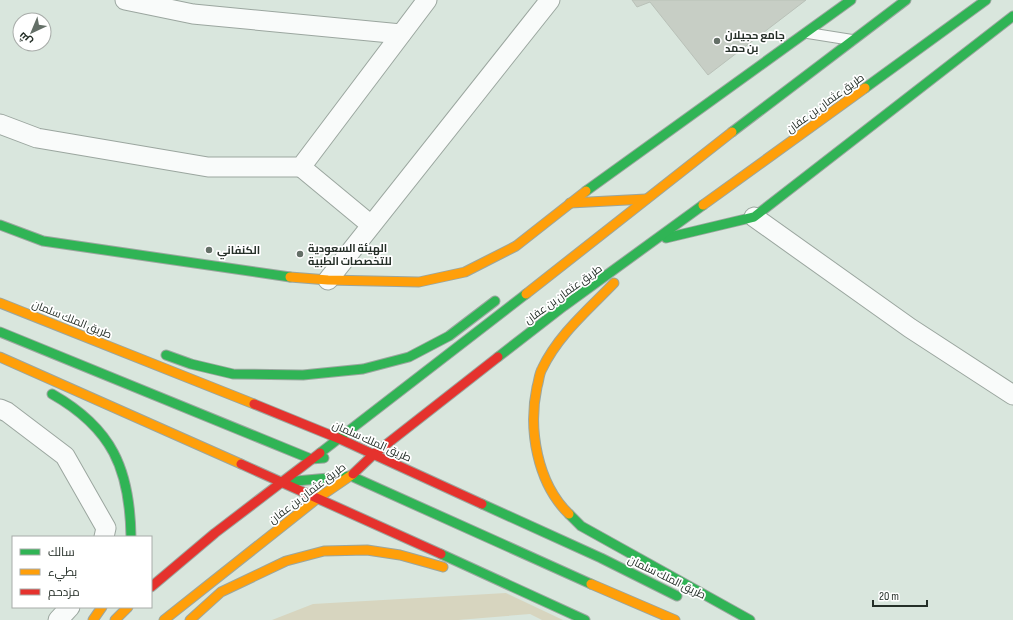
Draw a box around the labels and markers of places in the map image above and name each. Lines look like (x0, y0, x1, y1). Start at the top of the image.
place label: جامع حجيلان بن حمد (725, 29, 785, 55)
marker: جامع حجيلان بن حمد (712, 36, 722, 46)
place label: الهيئة السعودية للتخصصات الطبية (308, 242, 392, 268)
place label: الكنفاني (217, 244, 260, 260)
marker: الكنفاني (204, 245, 214, 255)
marker: الهيئة السعودية للتخصصات الطبية (295, 249, 305, 259)

